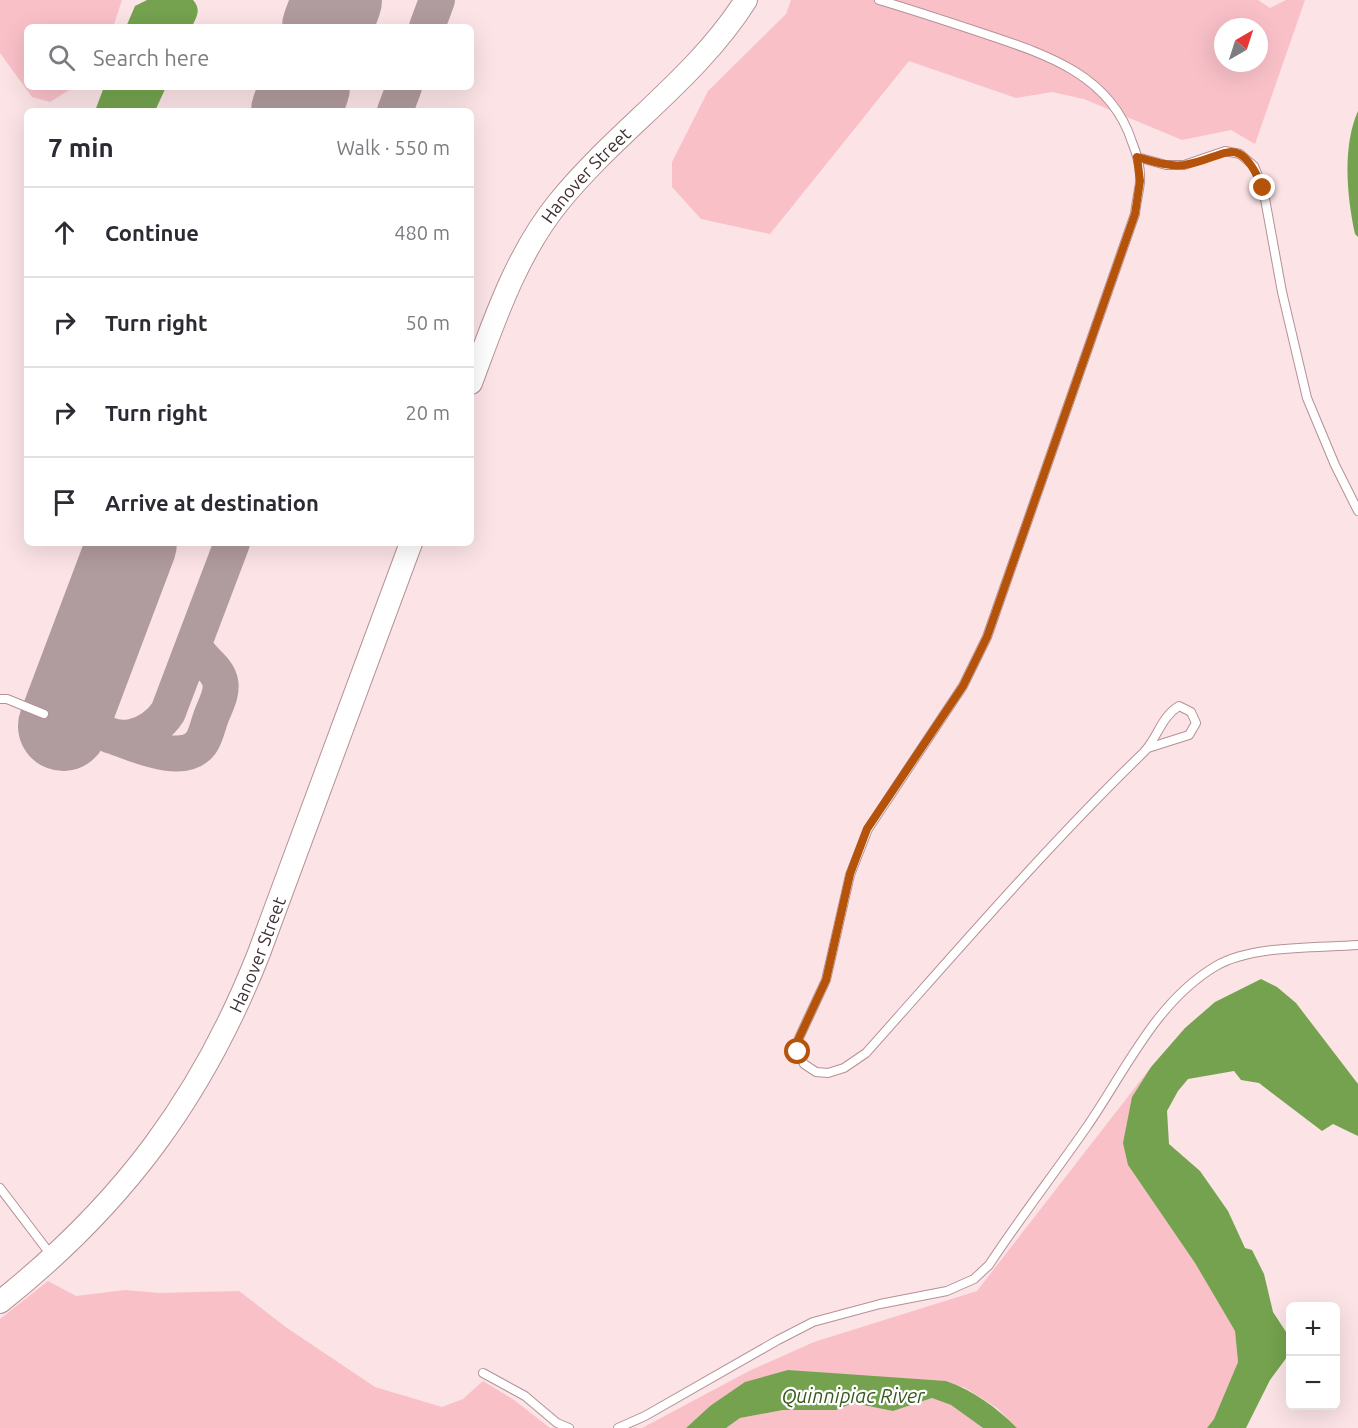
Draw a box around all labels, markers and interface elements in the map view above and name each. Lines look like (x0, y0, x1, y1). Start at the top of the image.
north arrow (1214, 18, 1268, 72)
search box (24, 24, 474, 90)
icon: search (45, 41, 78, 74)
text: Search here (93, 45, 209, 70)
street label: Hanover Street (537, 123, 634, 227)
text: 7 min (48, 133, 114, 162)
text: Walk · 550 m (337, 136, 450, 159)
route end (1249, 174, 1275, 200)
icon: ahead (48, 216, 81, 249)
text: Continue (105, 220, 199, 245)
text: 480 m (394, 221, 450, 244)
icon: right (48, 306, 81, 339)
text: Turn right (105, 310, 207, 335)
text: 50 m (406, 311, 450, 334)
icon: right (48, 396, 81, 429)
text: Turn right (105, 400, 207, 425)
text: 20 m (406, 401, 450, 424)
icon: arrive (48, 486, 81, 519)
text: Arrive at destination (105, 490, 319, 515)
street label: Hanover Street (225, 894, 289, 1015)
route start (784, 1038, 810, 1064)
map controls (1286, 1302, 1340, 1410)
button: + (1286, 1302, 1340, 1356)
button: − (1286, 1356, 1340, 1410)
water label: Quinnipiac River (781, 1384, 926, 1408)

